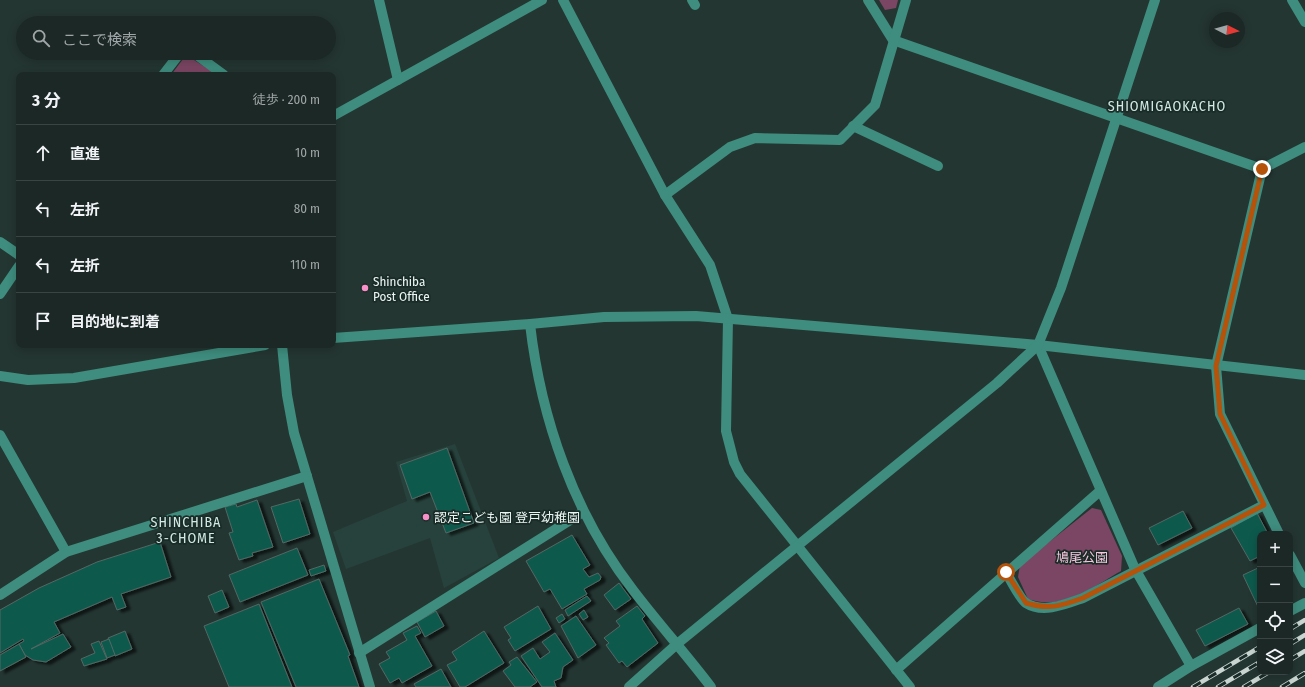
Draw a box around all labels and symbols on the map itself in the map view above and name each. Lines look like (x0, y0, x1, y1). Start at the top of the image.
north arrow (1209, 12, 1245, 48)
district label: SHIOMIGAOKACHO (1108, 98, 1226, 115)
route end (1253, 160, 1271, 178)
place label: Shinchiba Post Office (373, 274, 430, 304)
marker: Shinchiba Post Office (360, 283, 370, 293)
place label: 認定こども園 登戸幼稚園 (434, 510, 580, 525)
marker: 認定こども園 登戸幼稚園 (421, 512, 431, 522)
district label: SHINCHIBA 3-CHOME (151, 514, 221, 547)
park label: 鳩尾公園 (1056, 550, 1108, 565)
route start (997, 563, 1015, 581)

